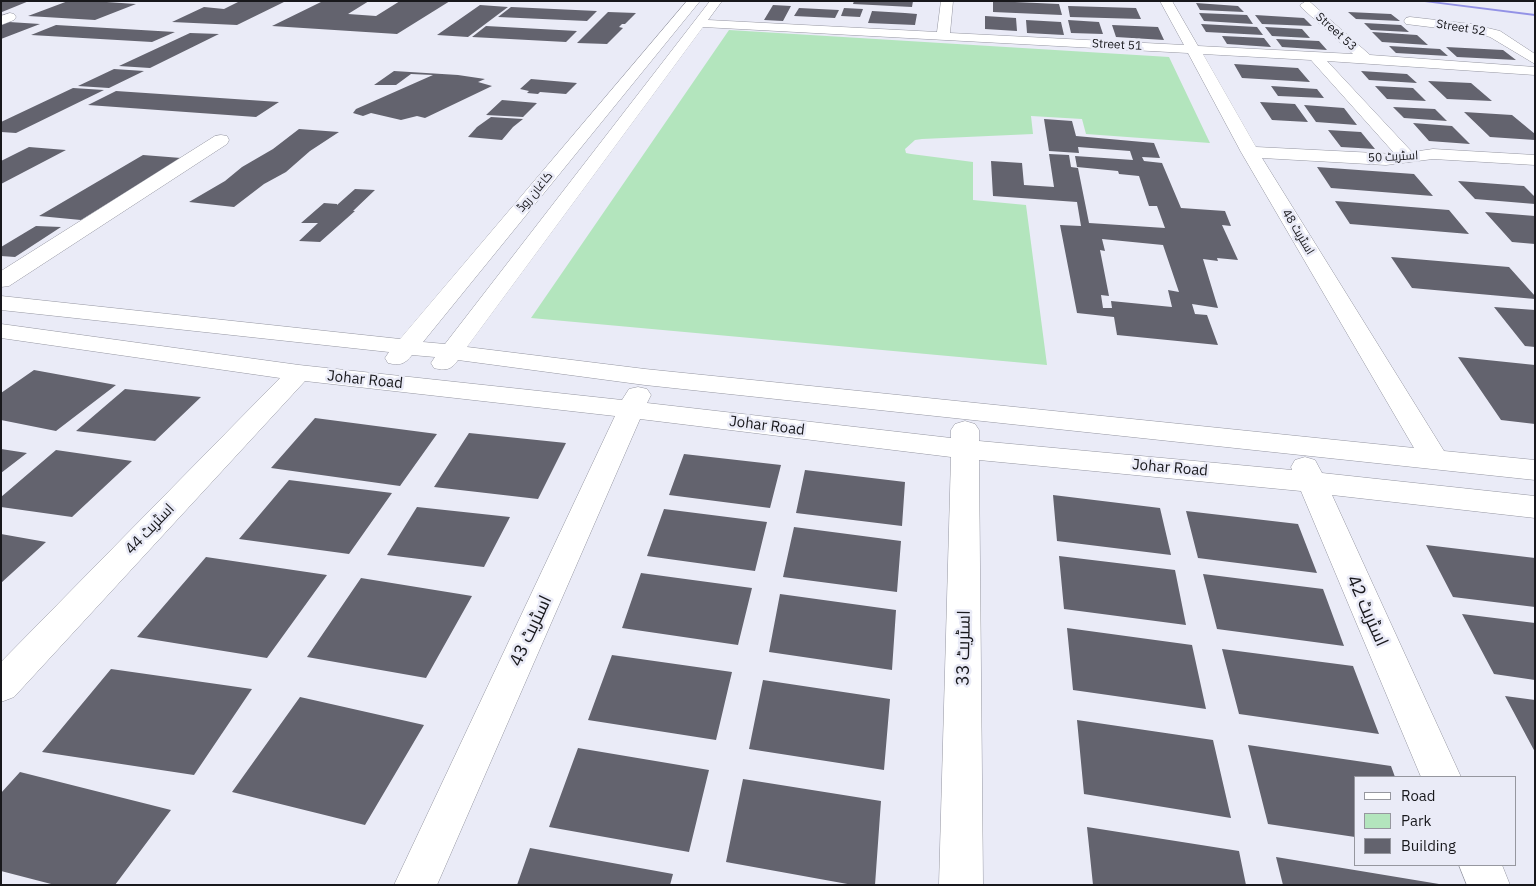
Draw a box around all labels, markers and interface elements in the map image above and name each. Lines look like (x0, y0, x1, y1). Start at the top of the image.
street label: Street 53 (1313, 10, 1359, 54)
street label: Street 52 (1435, 17, 1487, 39)
street label: Street 51 (1092, 36, 1142, 54)
street label: اسٹریٹ 50 (1367, 148, 1419, 166)
street label: کاغان روڈ (514, 169, 556, 215)
street label: اسٹریٹ 48 (1279, 207, 1317, 257)
street label: Johar Road (326, 367, 404, 393)
street label: Johar Road (728, 412, 806, 440)
street label: Johar Road (1131, 456, 1209, 480)
street label: اسٹریٹ 44 (122, 500, 178, 558)
street label: اسٹریٹ 42 (1342, 572, 1392, 650)
street label: اسٹریٹ 43 (505, 592, 557, 670)
street label: اسٹریٹ 33 (953, 610, 975, 686)
legend (1354, 776, 1516, 866)
text: Road (1401, 786, 1436, 805)
text: Park (1401, 811, 1431, 830)
text: Building (1401, 836, 1456, 855)

